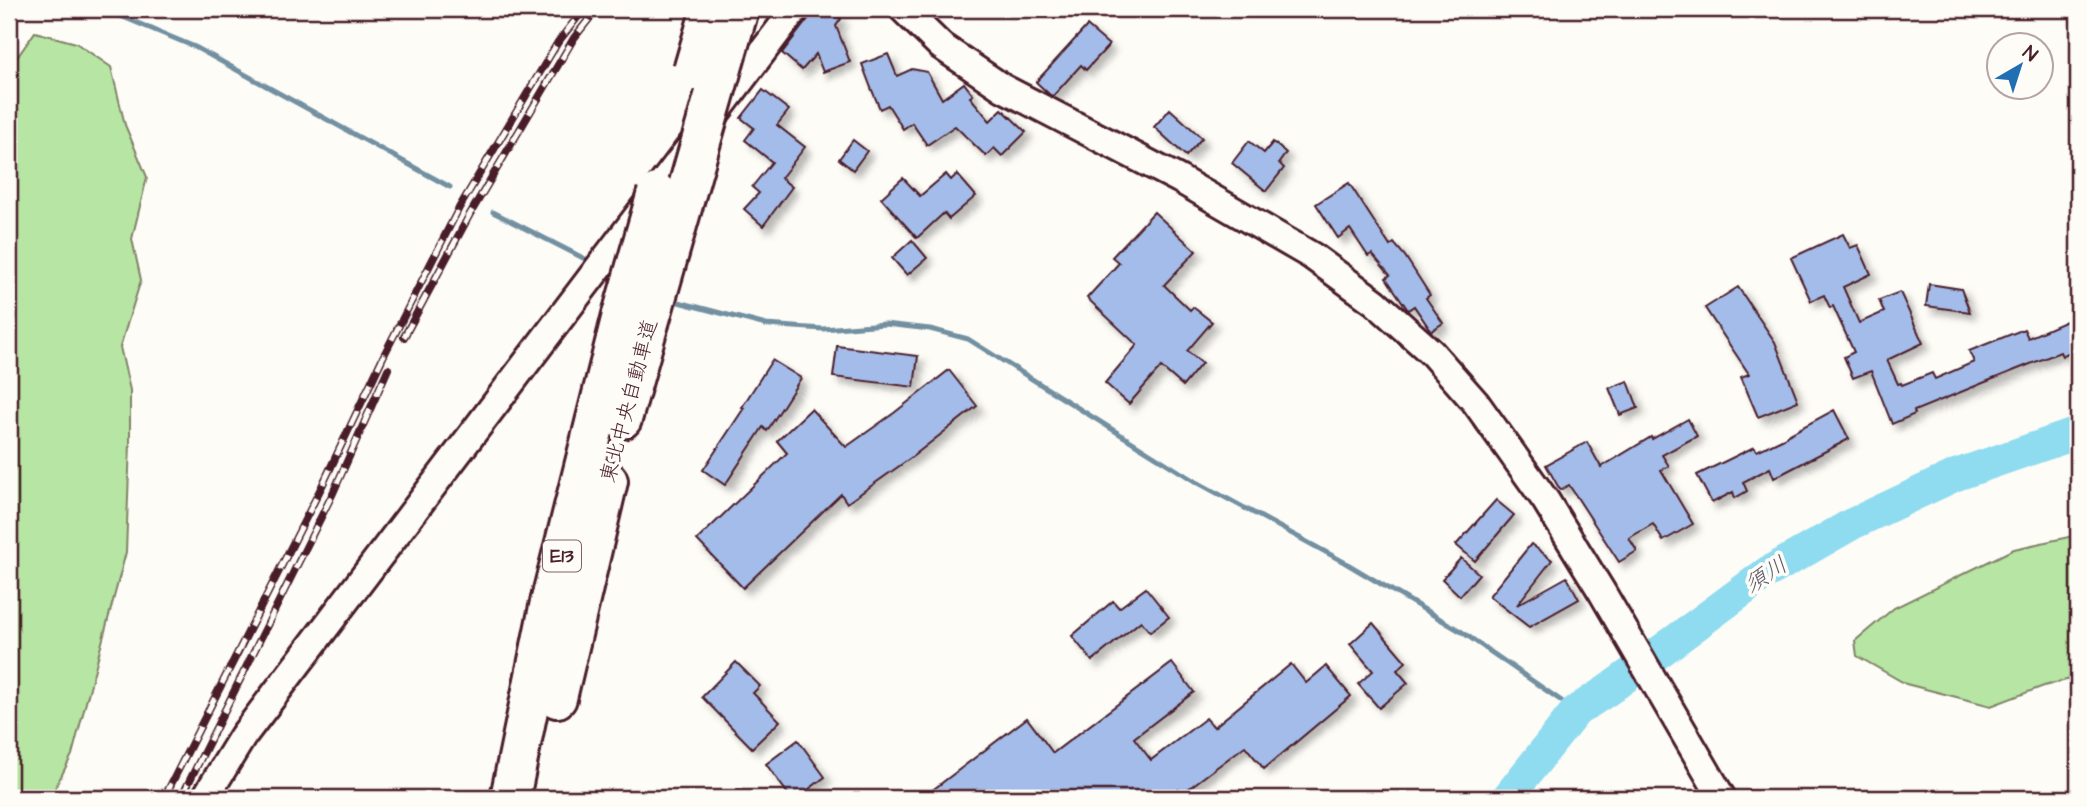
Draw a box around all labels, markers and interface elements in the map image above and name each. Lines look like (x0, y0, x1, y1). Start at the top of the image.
north arrow (1986, 32, 2056, 102)
text: N (2017, 40, 2043, 68)
street label: 東北中央自動車道 (593, 316, 665, 486)
road number: E13 (543, 540, 581, 572)
water label: 須川 (1738, 549, 1794, 601)

